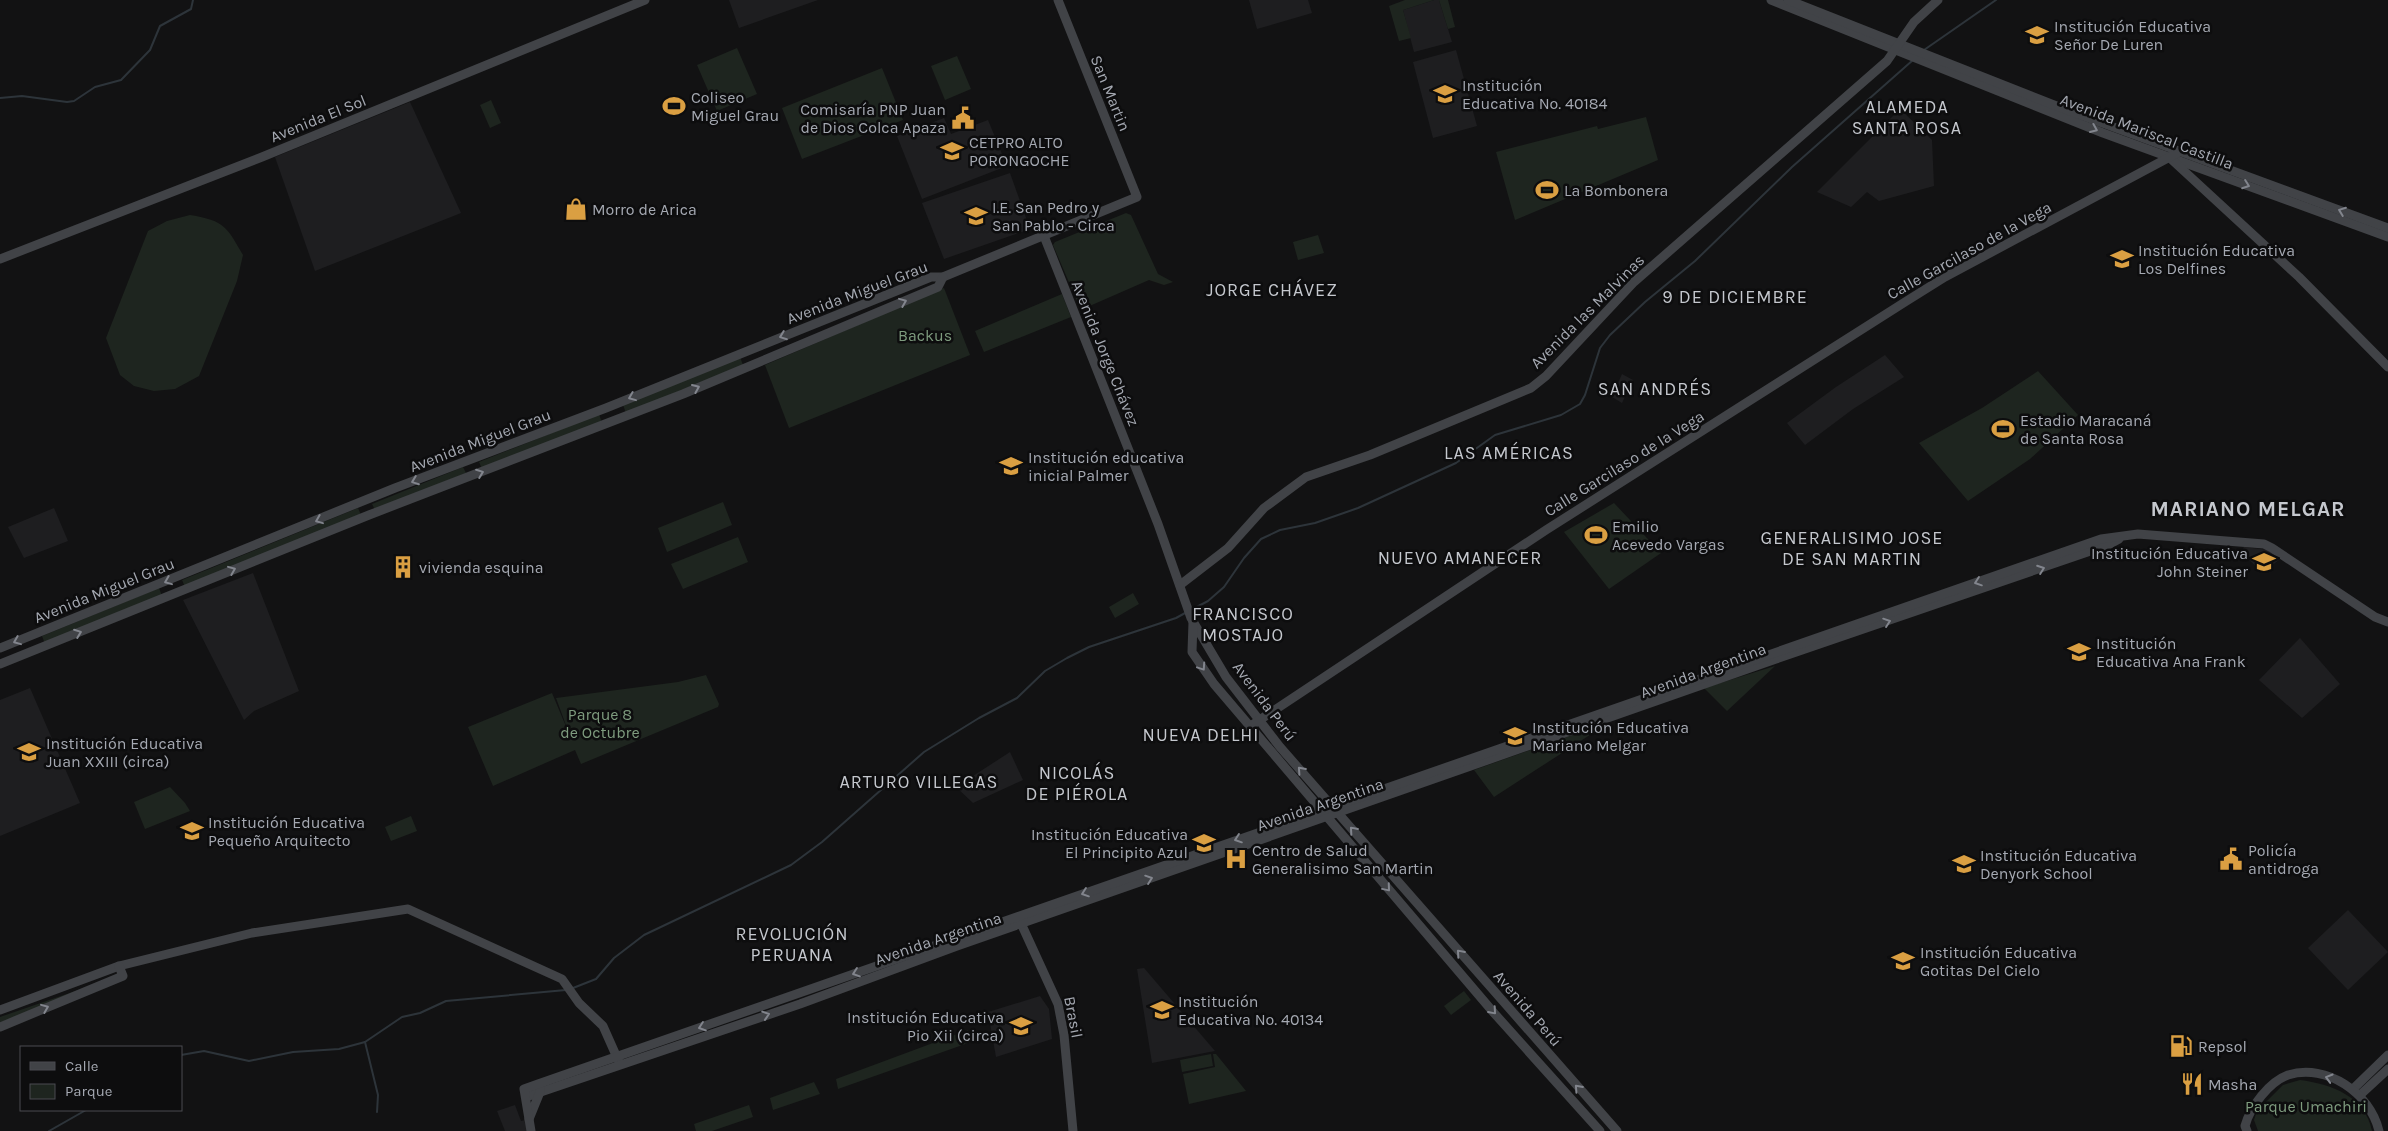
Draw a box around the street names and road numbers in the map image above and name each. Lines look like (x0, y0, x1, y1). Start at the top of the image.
street label: San Martin (1087, 52, 1134, 134)
street label: Avenida Mariscal Castilla (2058, 90, 2236, 173)
street label: Avenida El Sol (267, 91, 369, 146)
street label: Calle Garcilaso de la Vega (1884, 197, 2055, 304)
street label: Avenida las Malvinas (1526, 250, 1648, 372)
street label: Avenida Miguel Grau (784, 257, 930, 328)
street label: Avenida Jorge Chávez (1068, 278, 1143, 429)
street label: Avenida Miguel Grau (407, 405, 553, 476)
street label: Calle Garcilaso de la Vega (1541, 406, 1708, 520)
street label: Avenida Miguel Grau (31, 554, 177, 627)
street label: Avenida Argentina (1638, 639, 1769, 702)
street label: Avenida Perú (1229, 658, 1301, 745)
street label: Avenida Argentina (1254, 774, 1386, 835)
street label: Avenida Argentina (872, 908, 1004, 969)
street label: Avenida Perú (1490, 967, 1566, 1050)
street label: Brasil (1060, 995, 1087, 1040)

